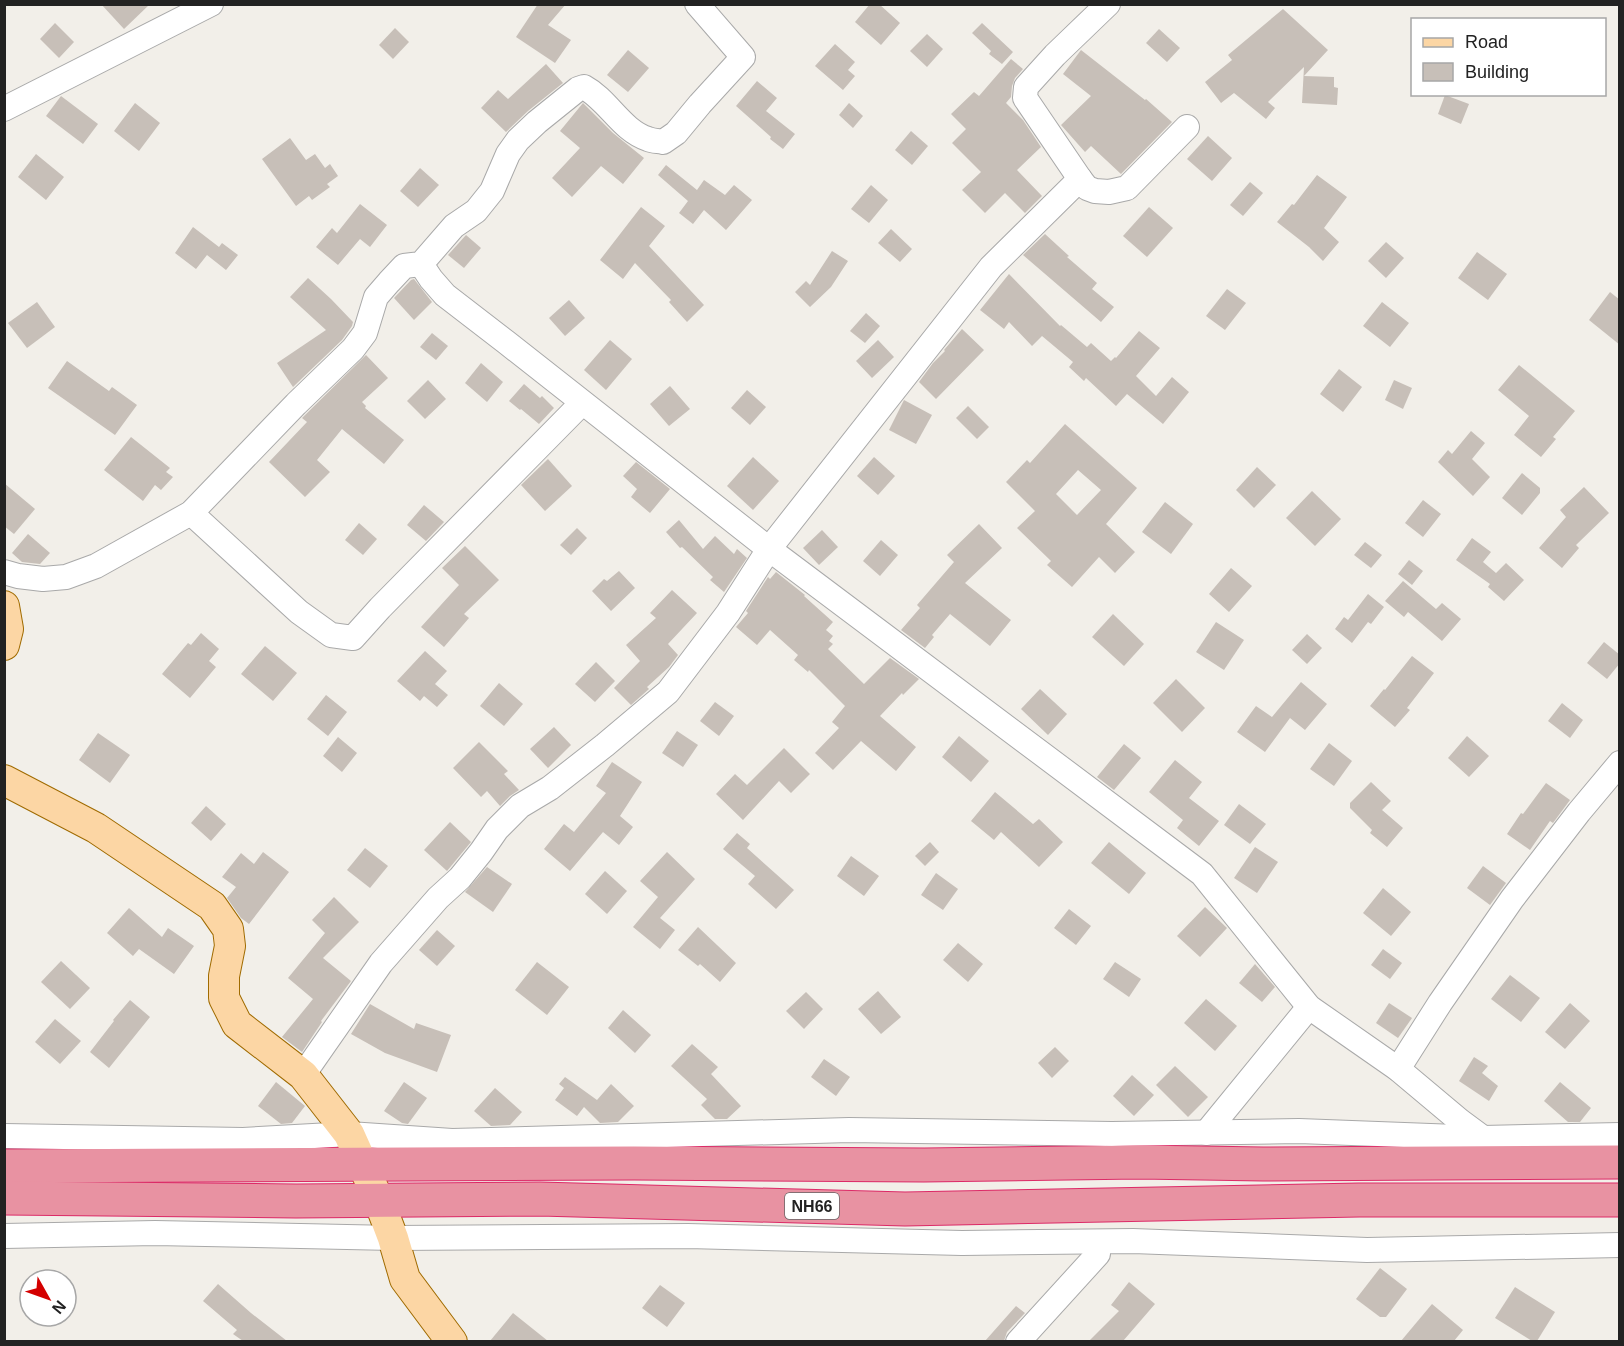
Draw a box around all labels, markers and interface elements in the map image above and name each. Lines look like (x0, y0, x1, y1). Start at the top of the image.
legend (1411, 18, 1606, 96)
text: Road (1465, 32, 1508, 52)
text: Building (1465, 62, 1529, 82)
road number: NH66 (785, 1193, 839, 1219)
north arrow (18, 1268, 78, 1328)
text: N (49, 1297, 69, 1317)

